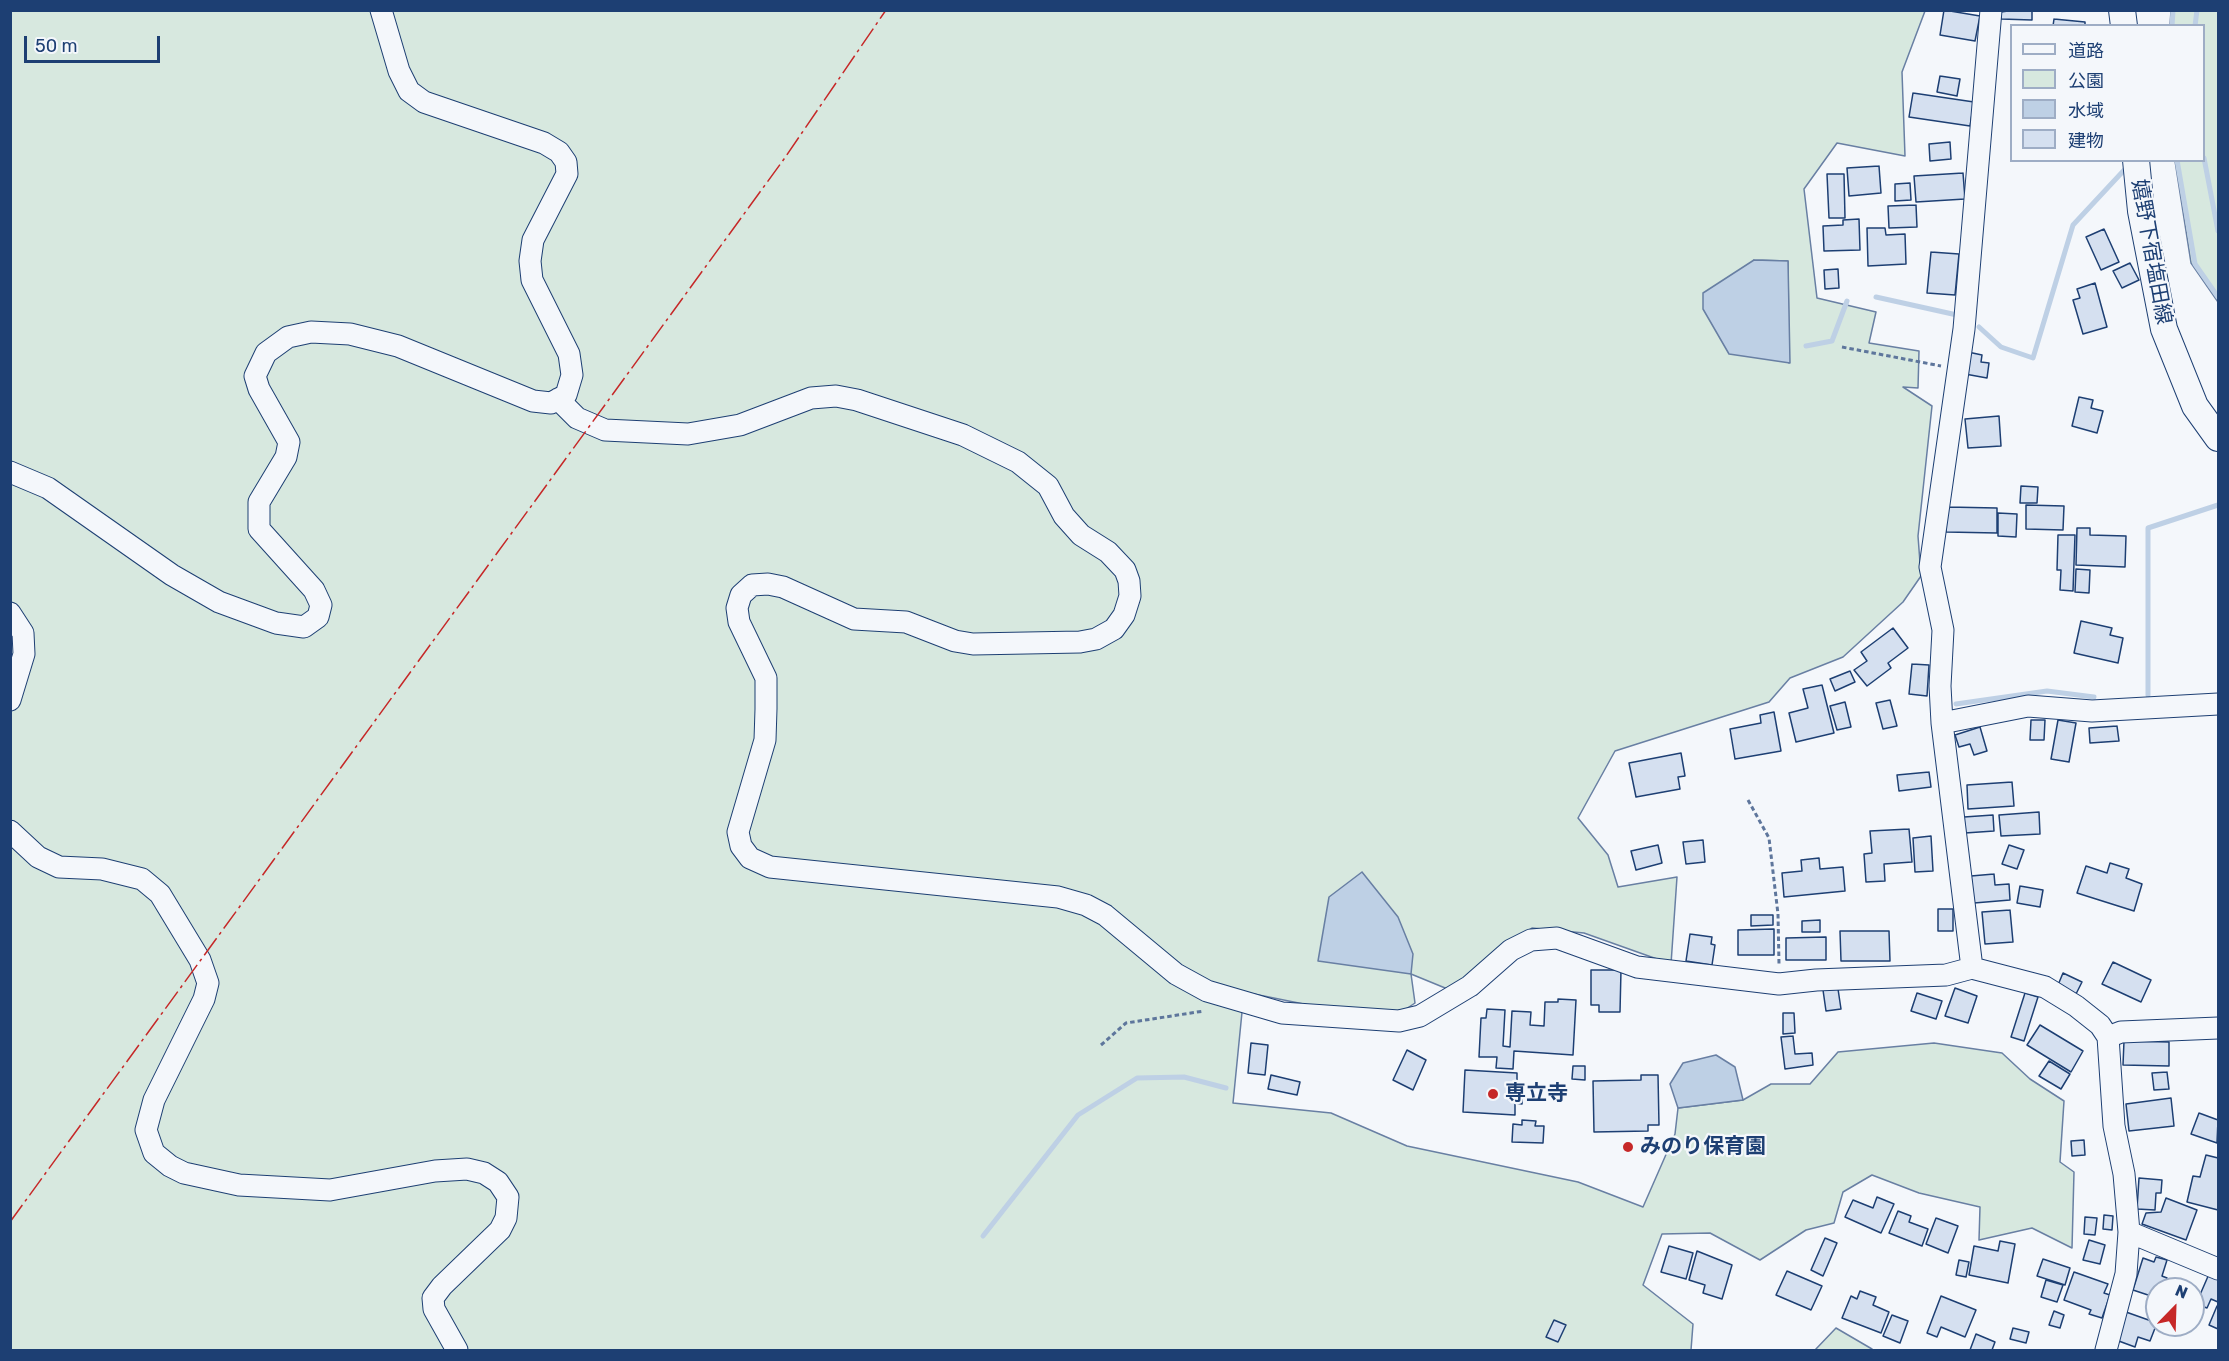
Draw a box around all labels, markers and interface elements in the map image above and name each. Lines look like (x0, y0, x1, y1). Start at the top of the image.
scale bar (27, 24, 164, 62)
legend (2010, 24, 2205, 162)
text: 50 m (35, 35, 78, 57)
text: 道路 (2068, 40, 2104, 62)
text: 公園 (2068, 70, 2104, 92)
text: 水域 (2068, 100, 2104, 122)
text: 建物 (2068, 130, 2104, 152)
street label: 嬉野下宿塩田線 (2126, 177, 2176, 327)
place label: 専立寺 (1505, 1081, 1568, 1107)
marker: 専立寺 (1486, 1087, 1500, 1101)
place label: みのり保育園 (1640, 1134, 1766, 1160)
marker: みのり保育園 (1621, 1140, 1635, 1154)
north arrow (2145, 1277, 2205, 1337)
text: N (2172, 1281, 2190, 1303)

